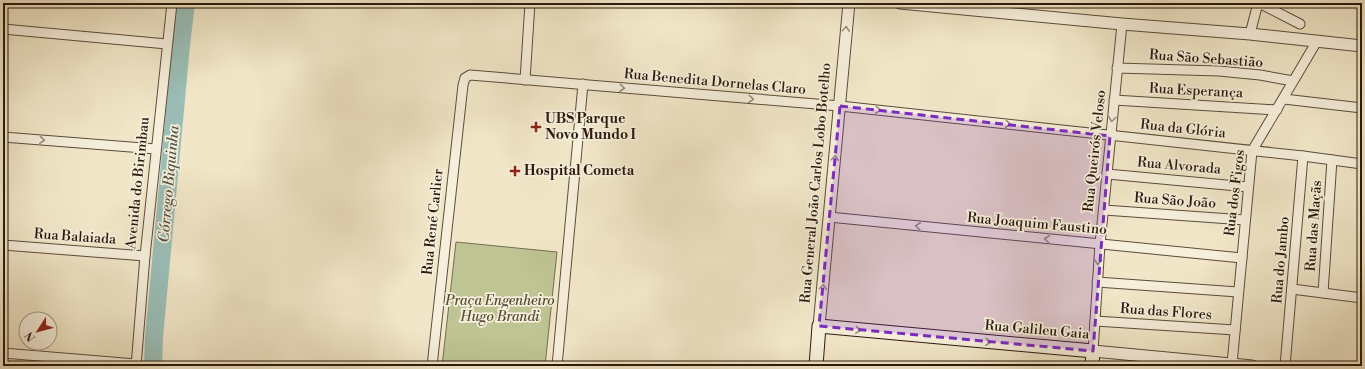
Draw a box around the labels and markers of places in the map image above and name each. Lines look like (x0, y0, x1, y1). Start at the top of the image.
place label: UBS Parque Novo Mundo I (545, 110, 636, 144)
marker: UBS Parque Novo Mundo I (530, 121, 542, 133)
place label: Hospital Cometa (524, 162, 635, 180)
marker: Hospital Cometa (509, 165, 521, 177)

